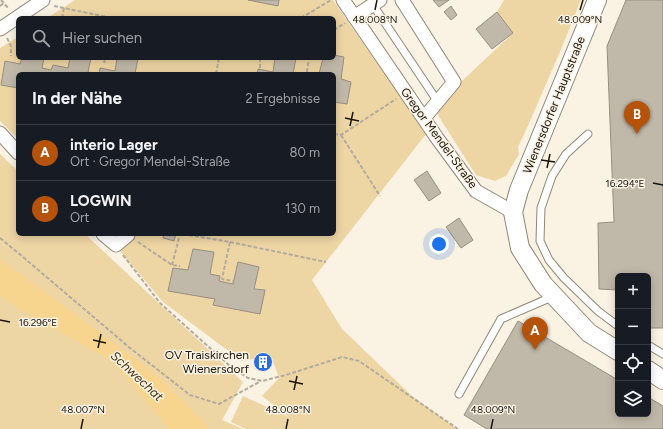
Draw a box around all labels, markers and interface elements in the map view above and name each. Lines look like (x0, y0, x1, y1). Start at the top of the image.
text: 48.008°N (353, 13, 397, 26)
text: 48.009°N (558, 13, 602, 26)
search box (16, 16, 336, 60)
icon: search (30, 27, 52, 49)
text: Hier suchen (62, 29, 142, 47)
street label: Wienersdorfer Hauptstraße (520, 34, 588, 176)
street label: Gregor Mendel-Straße (398, 85, 480, 191)
text: In der Nähe (32, 88, 122, 108)
text: 2 Ergebnisse (246, 91, 320, 106)
pin: B (624, 101, 650, 134)
text: interio Lager (70, 136, 158, 154)
text: A (40, 145, 50, 160)
text: 80 m (289, 145, 320, 160)
text: Ort · Gregor Mendel-Straße (70, 154, 230, 169)
text: 16.294°E (606, 177, 645, 190)
text: LOGWIN (70, 192, 132, 210)
text: B (41, 201, 49, 216)
text: 130 m (285, 201, 320, 216)
text: Ort (70, 210, 89, 225)
your location (429, 234, 449, 254)
map controls (615, 273, 651, 417)
button: + (615, 273, 651, 309)
button: − (615, 309, 651, 345)
text: 16.296°E (19, 316, 57, 329)
pin: A (522, 317, 548, 350)
button: locate (615, 345, 651, 381)
water label: Schwechat (108, 348, 167, 405)
place label: OV Traiskirchen Wienersdorf (165, 348, 250, 376)
building icon: OV Traiskirchen Wienersdorf (252, 351, 274, 373)
button: layers (615, 381, 651, 417)
text: 48.007°N (61, 403, 105, 416)
text: 48.008°N (266, 403, 310, 416)
text: 48.009°N (471, 403, 515, 416)

